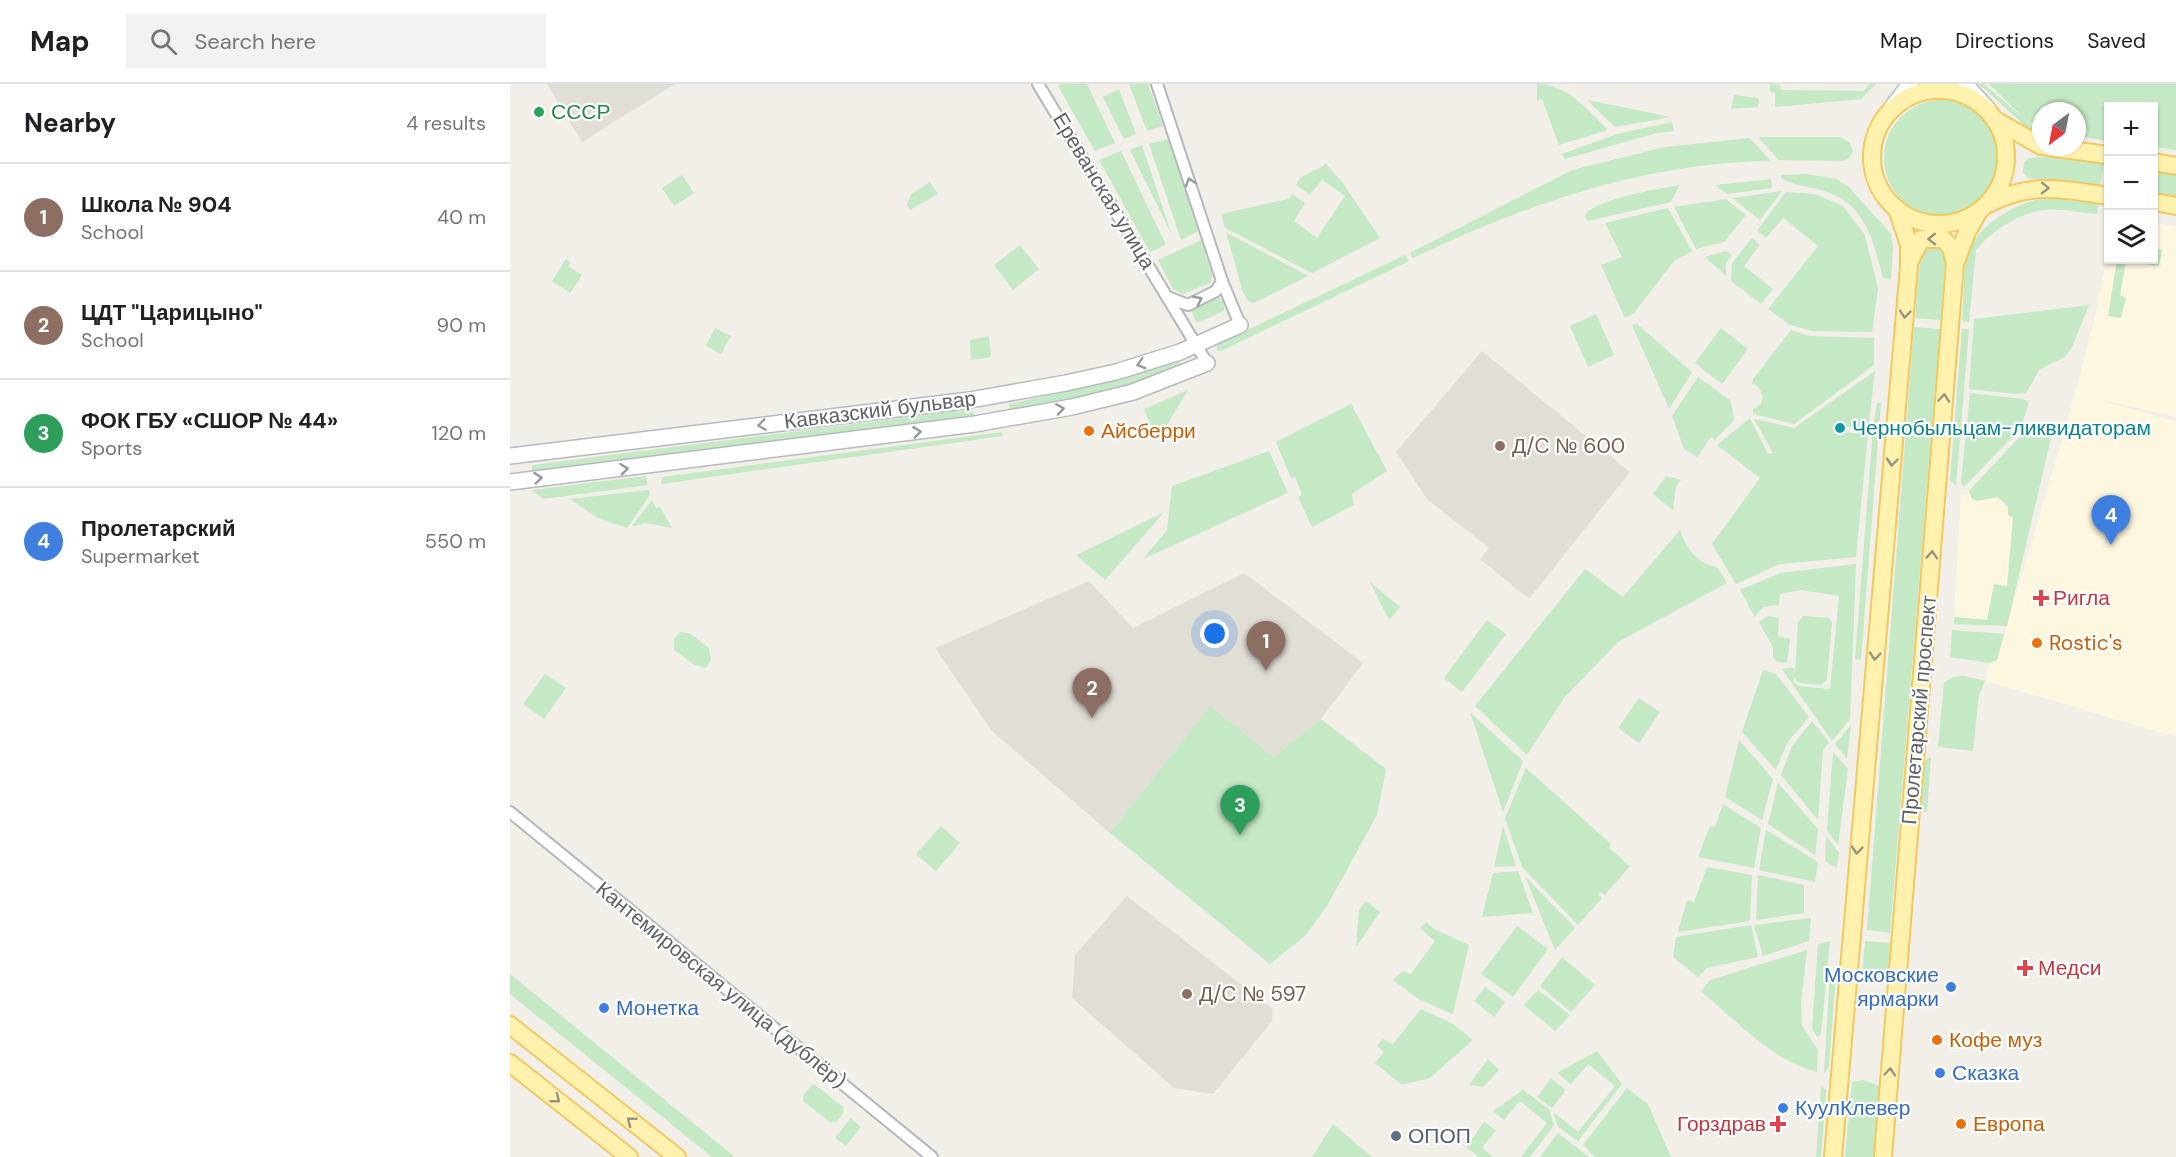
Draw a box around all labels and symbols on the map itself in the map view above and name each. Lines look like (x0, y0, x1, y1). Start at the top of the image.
place label: СССР (551, 98, 611, 126)
north arrow (2032, 102, 2086, 156)
marker: СССР (532, 105, 546, 119)
street label: Ереванская улица (1046, 107, 1162, 275)
one-way arrow (1185, 177, 1197, 188)
one-way arrow (2040, 182, 2049, 195)
one-way arrow (1927, 233, 1936, 245)
one-way arrow (1192, 295, 1203, 307)
one-way arrow (1899, 309, 1912, 318)
one-way arrow (1136, 357, 1147, 369)
street label: Кавказский бульвар (782, 384, 978, 436)
one-way arrow (1937, 393, 1950, 402)
one-way arrow (1055, 404, 1064, 416)
place label: Чернобыльцам-ликвидаторам (1852, 414, 2151, 442)
place label: Айсберри (1101, 417, 1196, 445)
one-way arrow (758, 418, 767, 430)
marker: Чернобыльцам-ликвидаторам (1833, 421, 1847, 435)
marker: Айсберри (1082, 424, 1096, 438)
one-way arrow (913, 427, 922, 439)
place label: Д/C № 600 (1512, 432, 1625, 460)
marker: Д/C № 600 (1493, 439, 1507, 453)
one-way arrow (1886, 458, 1899, 467)
one-way arrow (619, 463, 628, 475)
one-way arrow (533, 472, 542, 485)
pin: 4 (2092, 496, 2130, 545)
one-way arrow (1925, 550, 1938, 559)
place label: Ригла (2053, 584, 2110, 612)
marker: Ригла (2034, 591, 2048, 605)
street label: Пролетарский проспект (1895, 594, 1943, 826)
your location (1200, 619, 1229, 648)
pin: 1 (1246, 622, 1286, 671)
place label: Rostic's (2049, 629, 2123, 657)
marker: Rostic's (2030, 636, 2044, 650)
one-way arrow (1869, 652, 1882, 661)
pin: 2 (1072, 668, 1112, 718)
pin: 3 (1220, 786, 1260, 835)
one-way arrow (1851, 846, 1864, 855)
street label: Кантемировская улица (дублёр) (590, 875, 852, 1095)
place label: Медси (2038, 954, 2101, 982)
marker: Медси (2016, 959, 2034, 977)
place label: Московские ярмарки (1824, 961, 1939, 1013)
place label: Д/C № 597 (1199, 980, 1306, 1008)
marker: Московские ярмарки (1944, 980, 1958, 994)
marker: Д/C № 597 (1180, 987, 1194, 1001)
place label: Монетка (616, 994, 699, 1022)
marker: Монетка (597, 1001, 611, 1015)
place label: Кофе муз (1949, 1026, 2042, 1054)
marker: Кофе муз (1930, 1033, 1944, 1047)
place label: Сказка (1952, 1059, 2020, 1087)
marker: Сказка (1933, 1066, 1947, 1080)
one-way arrow (1883, 1068, 1896, 1077)
one-way arrow (549, 1092, 560, 1103)
place label: КуулКлевер (1795, 1094, 1910, 1122)
marker: КуулКлевер (1776, 1101, 1790, 1115)
place label: Горздрав (1677, 1110, 1766, 1138)
place label: Европа (1973, 1110, 2045, 1138)
one-way arrow (627, 1117, 638, 1128)
marker: Горздрав (1771, 1117, 1785, 1131)
marker: Европа (1954, 1117, 1968, 1131)
place label: ОПОП (1408, 1122, 1471, 1150)
marker: ОПОП (1389, 1129, 1403, 1143)

